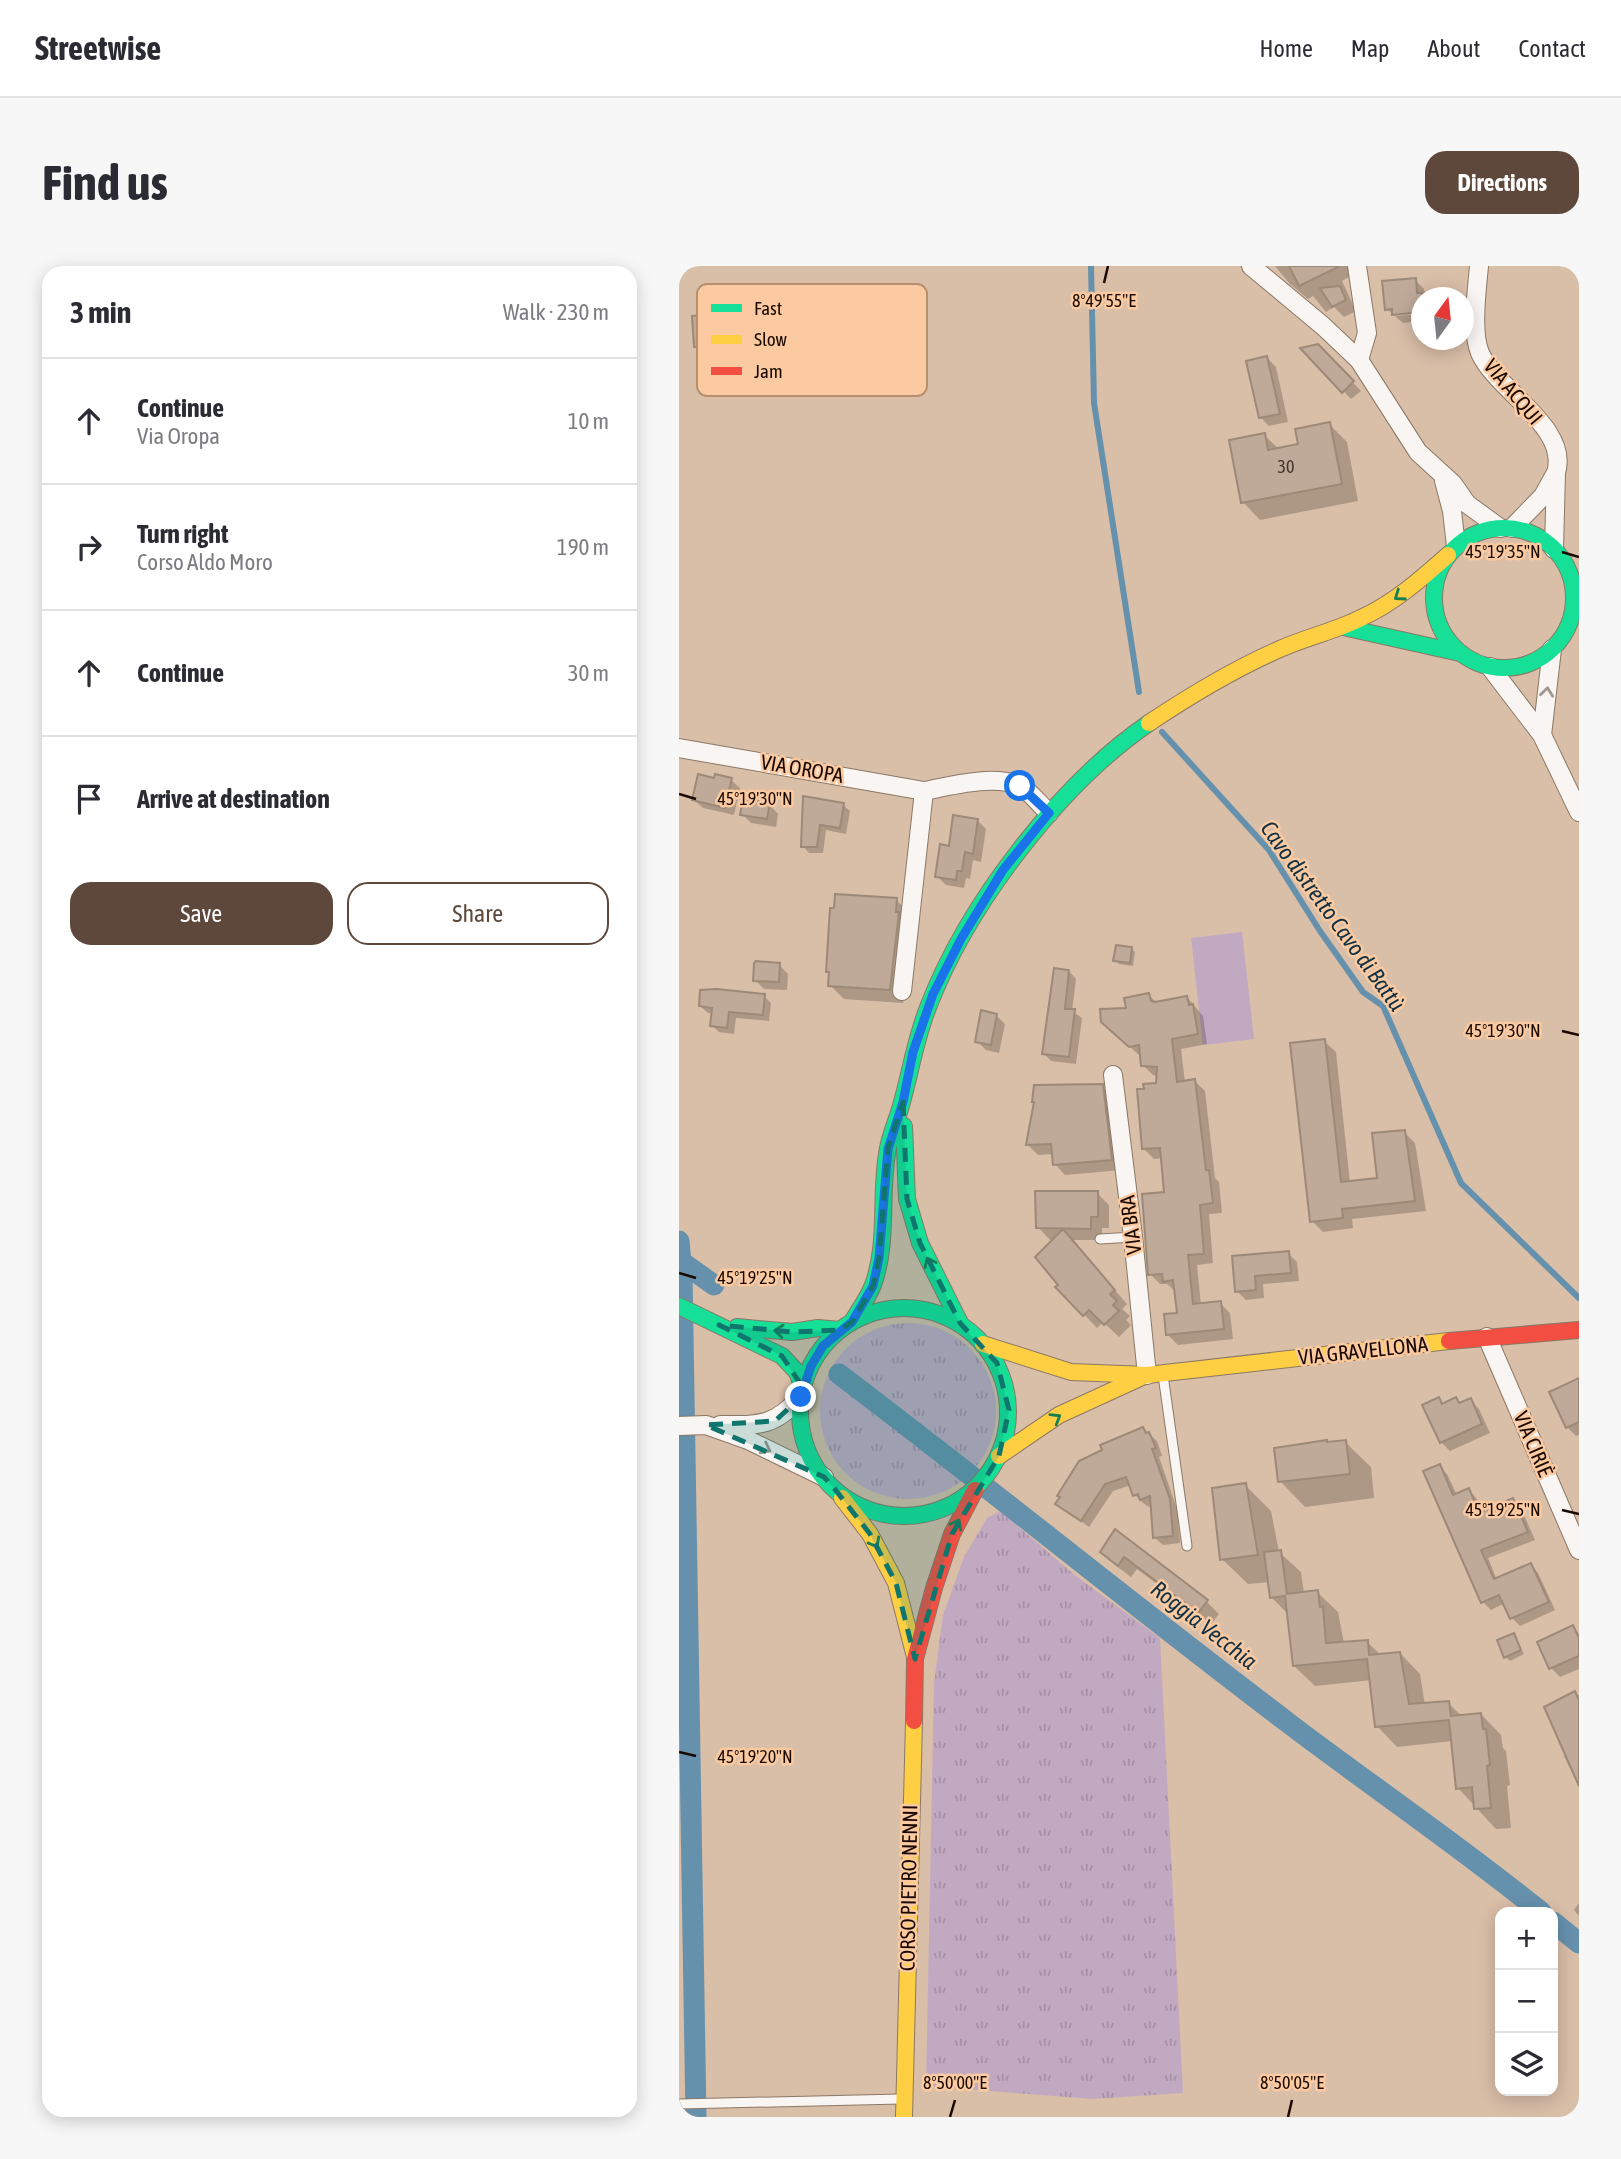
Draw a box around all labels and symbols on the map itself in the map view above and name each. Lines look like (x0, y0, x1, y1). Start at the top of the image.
legend (697, 284, 927, 396)
north arrow (1411, 287, 1474, 350)
text: 8°49'55"E (1072, 290, 1136, 311)
text: Fast (754, 297, 782, 319)
text: Slow (754, 328, 788, 350)
street label: VIA ACQUI (1479, 354, 1548, 429)
text: Jam (754, 360, 783, 382)
house number: 30 (1278, 456, 1294, 477)
text: 45°19'35"N (1465, 541, 1541, 562)
one-way arrow (1394, 588, 1407, 601)
one-way arrow (1539, 686, 1554, 697)
street label: VIA OROPA (759, 749, 846, 787)
route start (1004, 770, 1035, 801)
text: 45°19'30"N (717, 788, 793, 809)
water label: Cavo distretto Cavo di Battù (1255, 816, 1411, 1016)
text: 45°19'30"N (1465, 1020, 1541, 1041)
street label: VIA BRA (1114, 1193, 1146, 1256)
one-way arrow (924, 1257, 938, 1269)
text: 45°19'25"N (717, 1267, 793, 1288)
one-way arrow (773, 1324, 784, 1339)
street label: VIA GRAVELLONA (1297, 1331, 1430, 1369)
route end (785, 1381, 816, 1412)
street label: VIA CIRIÈ (1510, 1407, 1558, 1480)
one-way arrow (1048, 1414, 1061, 1427)
one-way arrow (759, 1440, 771, 1454)
text: 45°19'25"N (1465, 1499, 1541, 1520)
one-way arrow (949, 1519, 963, 1532)
one-way arrow (866, 1535, 880, 1548)
water label: Roggia Vecchia (1146, 1576, 1262, 1675)
text: 45°19'20"N (717, 1746, 793, 1767)
street label: CORSO PIETRO NENNI (895, 1805, 921, 1971)
text: 8°50'00"E (923, 2072, 987, 2093)
text: 8°50'05"E (1260, 2072, 1324, 2093)

